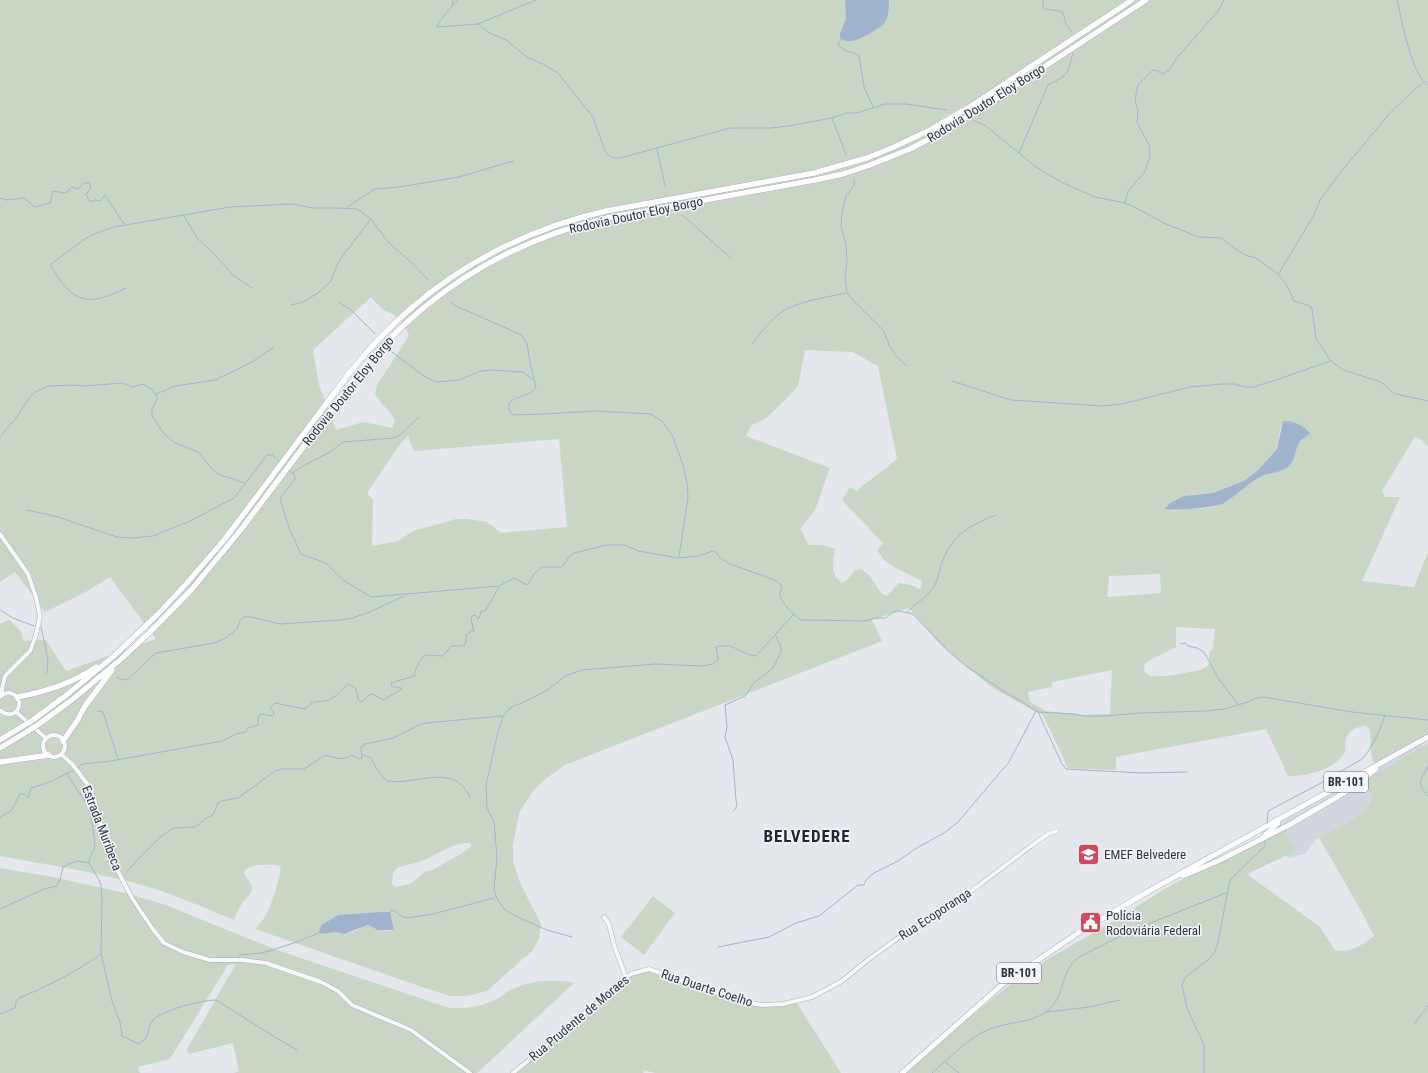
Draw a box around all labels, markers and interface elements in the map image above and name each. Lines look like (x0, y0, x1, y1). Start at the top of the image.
street label: Rodovia Doutor Eloy Borgo (924, 61, 1048, 145)
street label: Rodovia Doutor Eloy Borgo (568, 194, 704, 236)
street label: Rodovia Doutor Eloy Borgo (299, 333, 397, 449)
road number: BR-101 (1324, 772, 1368, 792)
street label: Estrada Muribeca (79, 783, 125, 873)
district label: BELVEDERE (763, 826, 851, 846)
school or university icon: EMEF Belvedere (1076, 841, 1102, 867)
place label: EMEF Belvedere (1104, 847, 1186, 862)
street label: Rua Ecoporanga (896, 885, 974, 943)
place label: Polícia Rodoviária Federal (1106, 908, 1201, 938)
public building icon: Polícia Rodoviária Federal (1078, 909, 1104, 935)
road number: BR-101 (997, 963, 1041, 983)
street label: Rua Duarte Coelho (659, 966, 755, 1010)
street label: Rua Prudente de Moraes (526, 972, 632, 1064)

